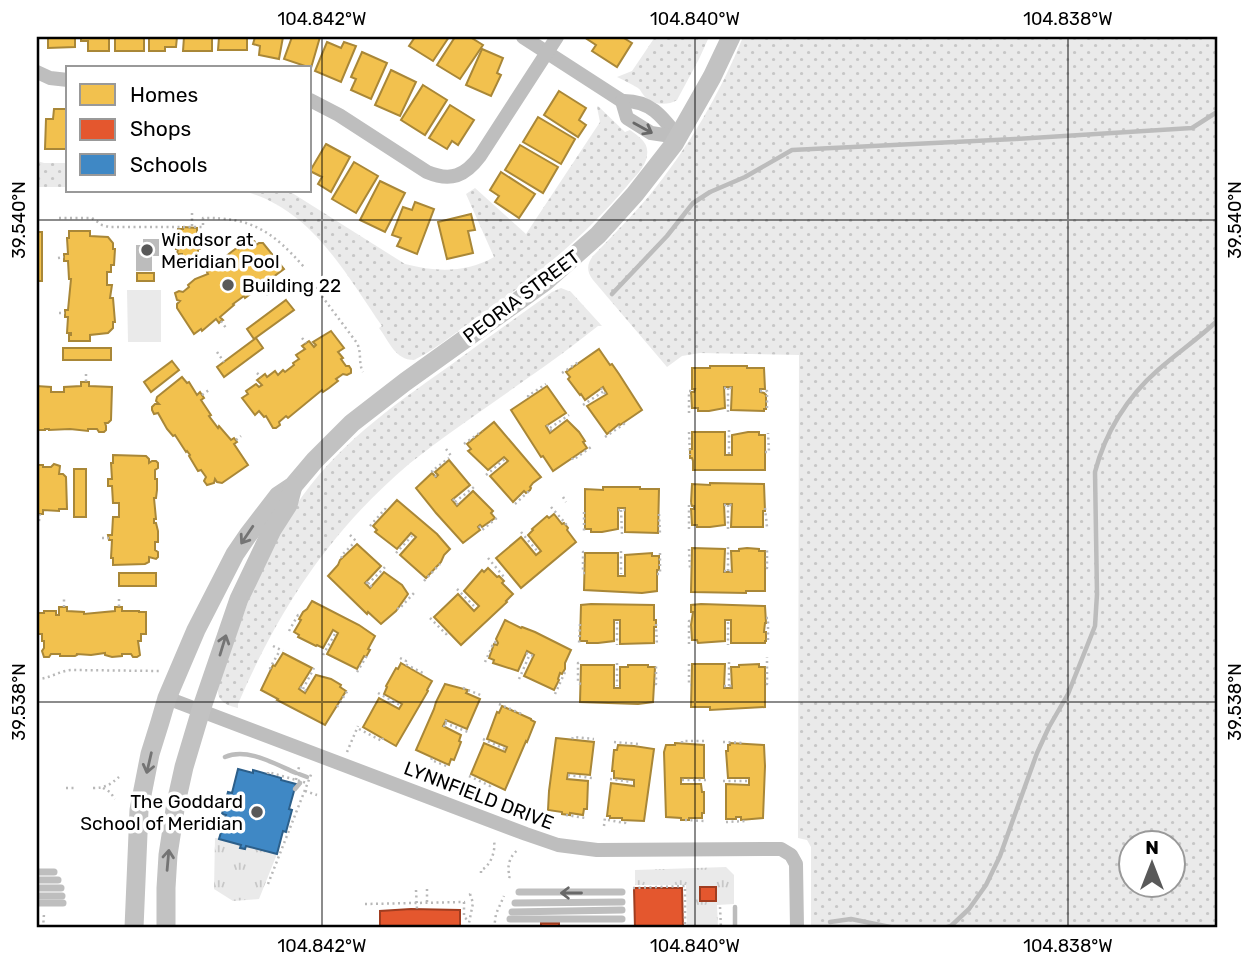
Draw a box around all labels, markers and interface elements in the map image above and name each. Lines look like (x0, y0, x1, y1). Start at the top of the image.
text: 104.842°W (278, 8, 367, 30)
text: 104.840°W (650, 8, 740, 30)
text: 104.838°W (1023, 8, 1113, 30)
legend (66, 66, 312, 192)
text: Homes (130, 82, 198, 107)
text: Shops (130, 116, 191, 141)
one-way arrow (632, 122, 653, 135)
text: Schools (130, 152, 207, 177)
text: 39.540°N (8, 181, 30, 259)
text: 39.540°N (1224, 181, 1246, 259)
place label: Windsor at Meridian Pool (161, 228, 280, 273)
marker: Windsor at Meridian Pool (139, 242, 155, 258)
street label: PEORIA STREET (458, 245, 584, 348)
place label: Building 22 (242, 274, 341, 297)
marker: Building 22 (220, 277, 236, 293)
one-way arrow (240, 525, 254, 545)
one-way arrow (217, 634, 230, 656)
text: 39.538°N (8, 663, 30, 741)
text: 39.538°N (1224, 663, 1246, 741)
one-way arrow (141, 751, 155, 774)
street label: LYNNFIELD DRIVE (401, 756, 557, 835)
place label: The Goddard School of Meridian (80, 790, 243, 835)
marker: The Goddard School of Meridian (249, 804, 265, 820)
north arrow (1118, 828, 1188, 898)
text: N (1145, 836, 1159, 859)
one-way arrow (162, 849, 175, 872)
one-way arrow (559, 886, 582, 899)
text: 104.842°W (278, 935, 367, 957)
text: 104.840°W (650, 935, 740, 957)
text: 104.838°W (1023, 935, 1113, 957)

